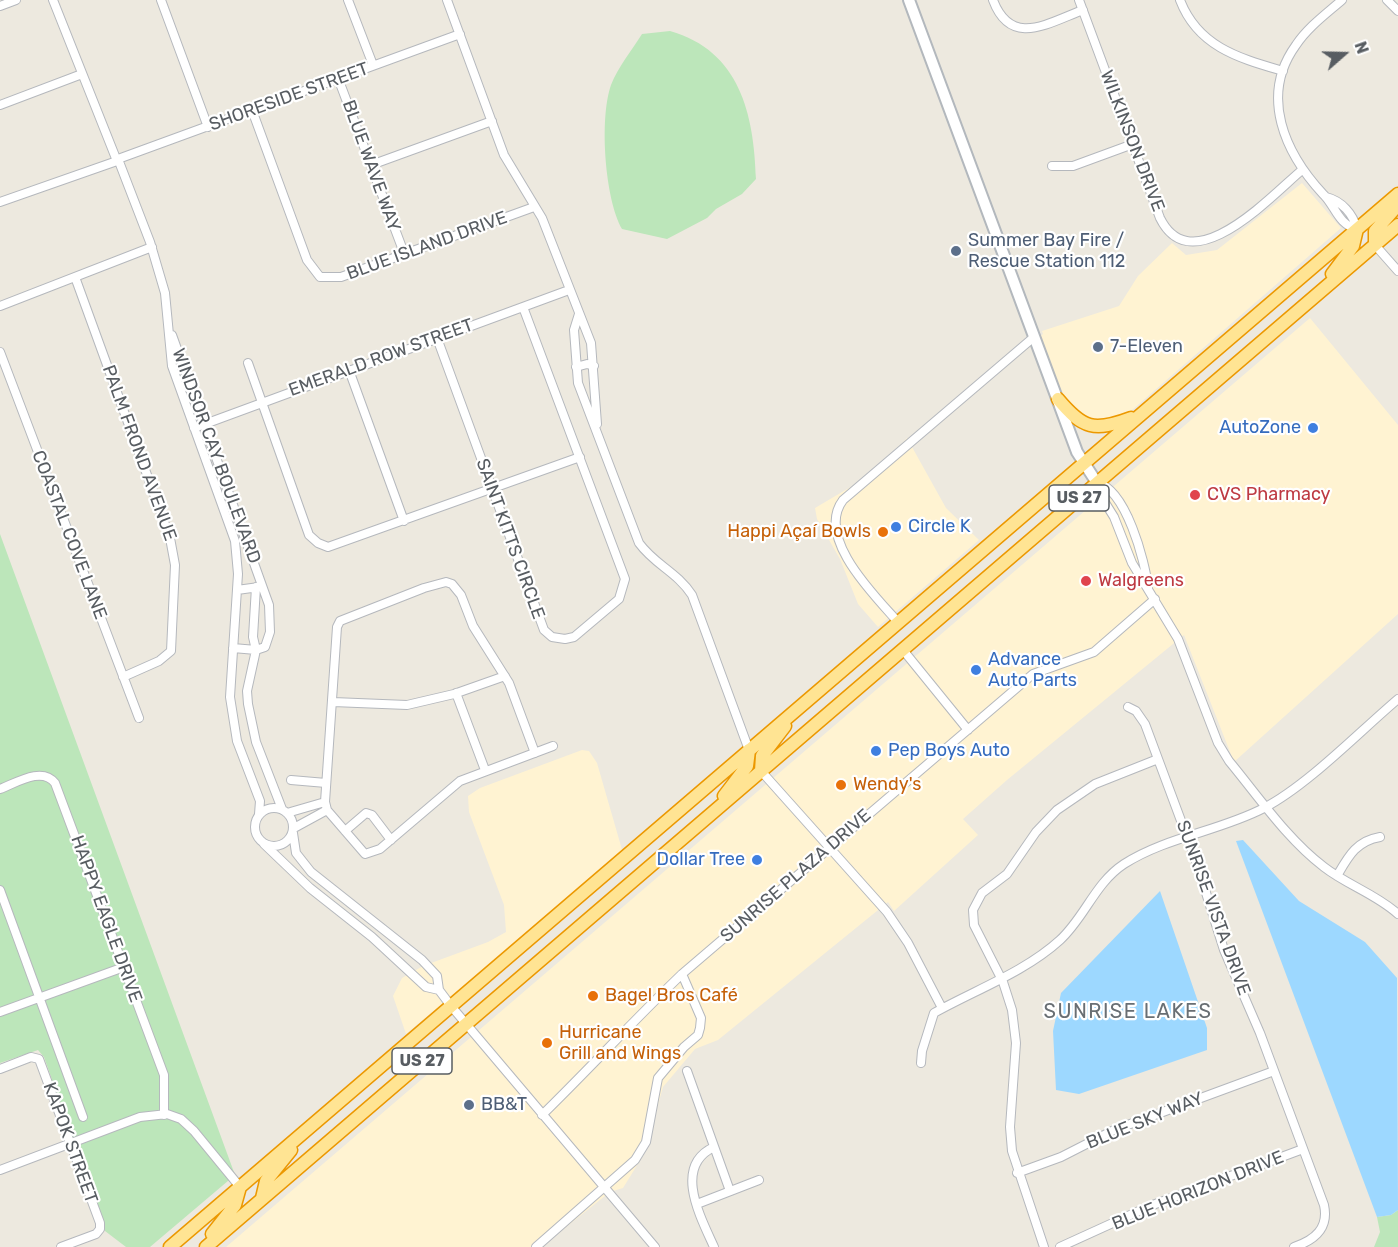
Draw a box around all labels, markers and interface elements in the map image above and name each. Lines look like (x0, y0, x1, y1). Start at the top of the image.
north arrow (1314, 24, 1374, 84)
text: N (1350, 39, 1372, 56)
street label: SHORESIDE STREET (206, 58, 372, 136)
street label: WILKINSON DRIVE (1095, 67, 1169, 215)
street label: BLUE WAVE WAY (337, 97, 405, 235)
street label: BLUE ISLAND DRIVE (344, 207, 510, 285)
place label: Summer Bay Fire / Rescue Station 112 (968, 230, 1125, 272)
marker: Summer Bay Fire / Rescue Station 112 (949, 244, 963, 258)
street label: EMERALD ROW STREET (286, 314, 476, 402)
place label: 7-Eleven (1110, 336, 1183, 358)
marker: 7-Eleven (1091, 340, 1105, 354)
street label: WINDSOR CAY BOULEVARD (167, 345, 265, 567)
street label: PALM FROND AVENUE (97, 362, 181, 544)
place label: AutoZone (1219, 417, 1301, 439)
marker: AutoZone (1306, 421, 1320, 435)
street label: COASTAL COVE LANE (27, 448, 111, 622)
street label: SAINT KITTS CIRCLE (471, 456, 549, 622)
place label: CVS Pharmacy (1207, 484, 1331, 506)
road number: US 27 (1049, 485, 1109, 511)
marker: CVS Pharmacy (1188, 488, 1202, 502)
place label: Circle K (908, 516, 971, 538)
marker: Circle K (889, 520, 903, 534)
place label: Happi Açaí Bowls (727, 521, 871, 543)
marker: Happi Açaí Bowls (876, 525, 890, 539)
place label: Walgreens (1098, 570, 1184, 592)
marker: Walgreens (1079, 574, 1093, 588)
place label: Advance Auto Parts (988, 649, 1077, 692)
marker: Advance Auto Parts (969, 663, 983, 677)
place label: Pep Boys Auto (888, 740, 1010, 762)
marker: Pep Boys Auto (869, 744, 883, 758)
place label: Wendy's (853, 774, 921, 796)
marker: Wendy's (834, 778, 848, 792)
street label: SUNRISE PLAZA DRIVE (716, 805, 876, 947)
street label: SUNRISE VISTA DRIVE (1171, 818, 1255, 998)
street label: HAPPY EAGLE DRIVE (66, 833, 146, 1005)
place label: Dollar Tree (657, 849, 745, 871)
marker: Dollar Tree (750, 853, 764, 867)
place label: Bagel Bros Café (605, 985, 738, 1007)
marker: Bagel Bros Café (586, 989, 600, 1003)
district label: SUNRISE LAKES (1043, 1000, 1213, 1024)
place label: Hurricane Grill and Wings (559, 1022, 681, 1064)
marker: Hurricane Grill and Wings (540, 1036, 554, 1050)
road number: US 27 (392, 1048, 452, 1074)
street label: KAPOK STREET (38, 1079, 102, 1207)
street label: BLUE SKY WAY (1083, 1088, 1207, 1154)
place label: BB&T (481, 1094, 527, 1116)
marker: BB&T (462, 1098, 476, 1112)
street label: BLUE HORIZON DRIVE (1109, 1147, 1287, 1235)

